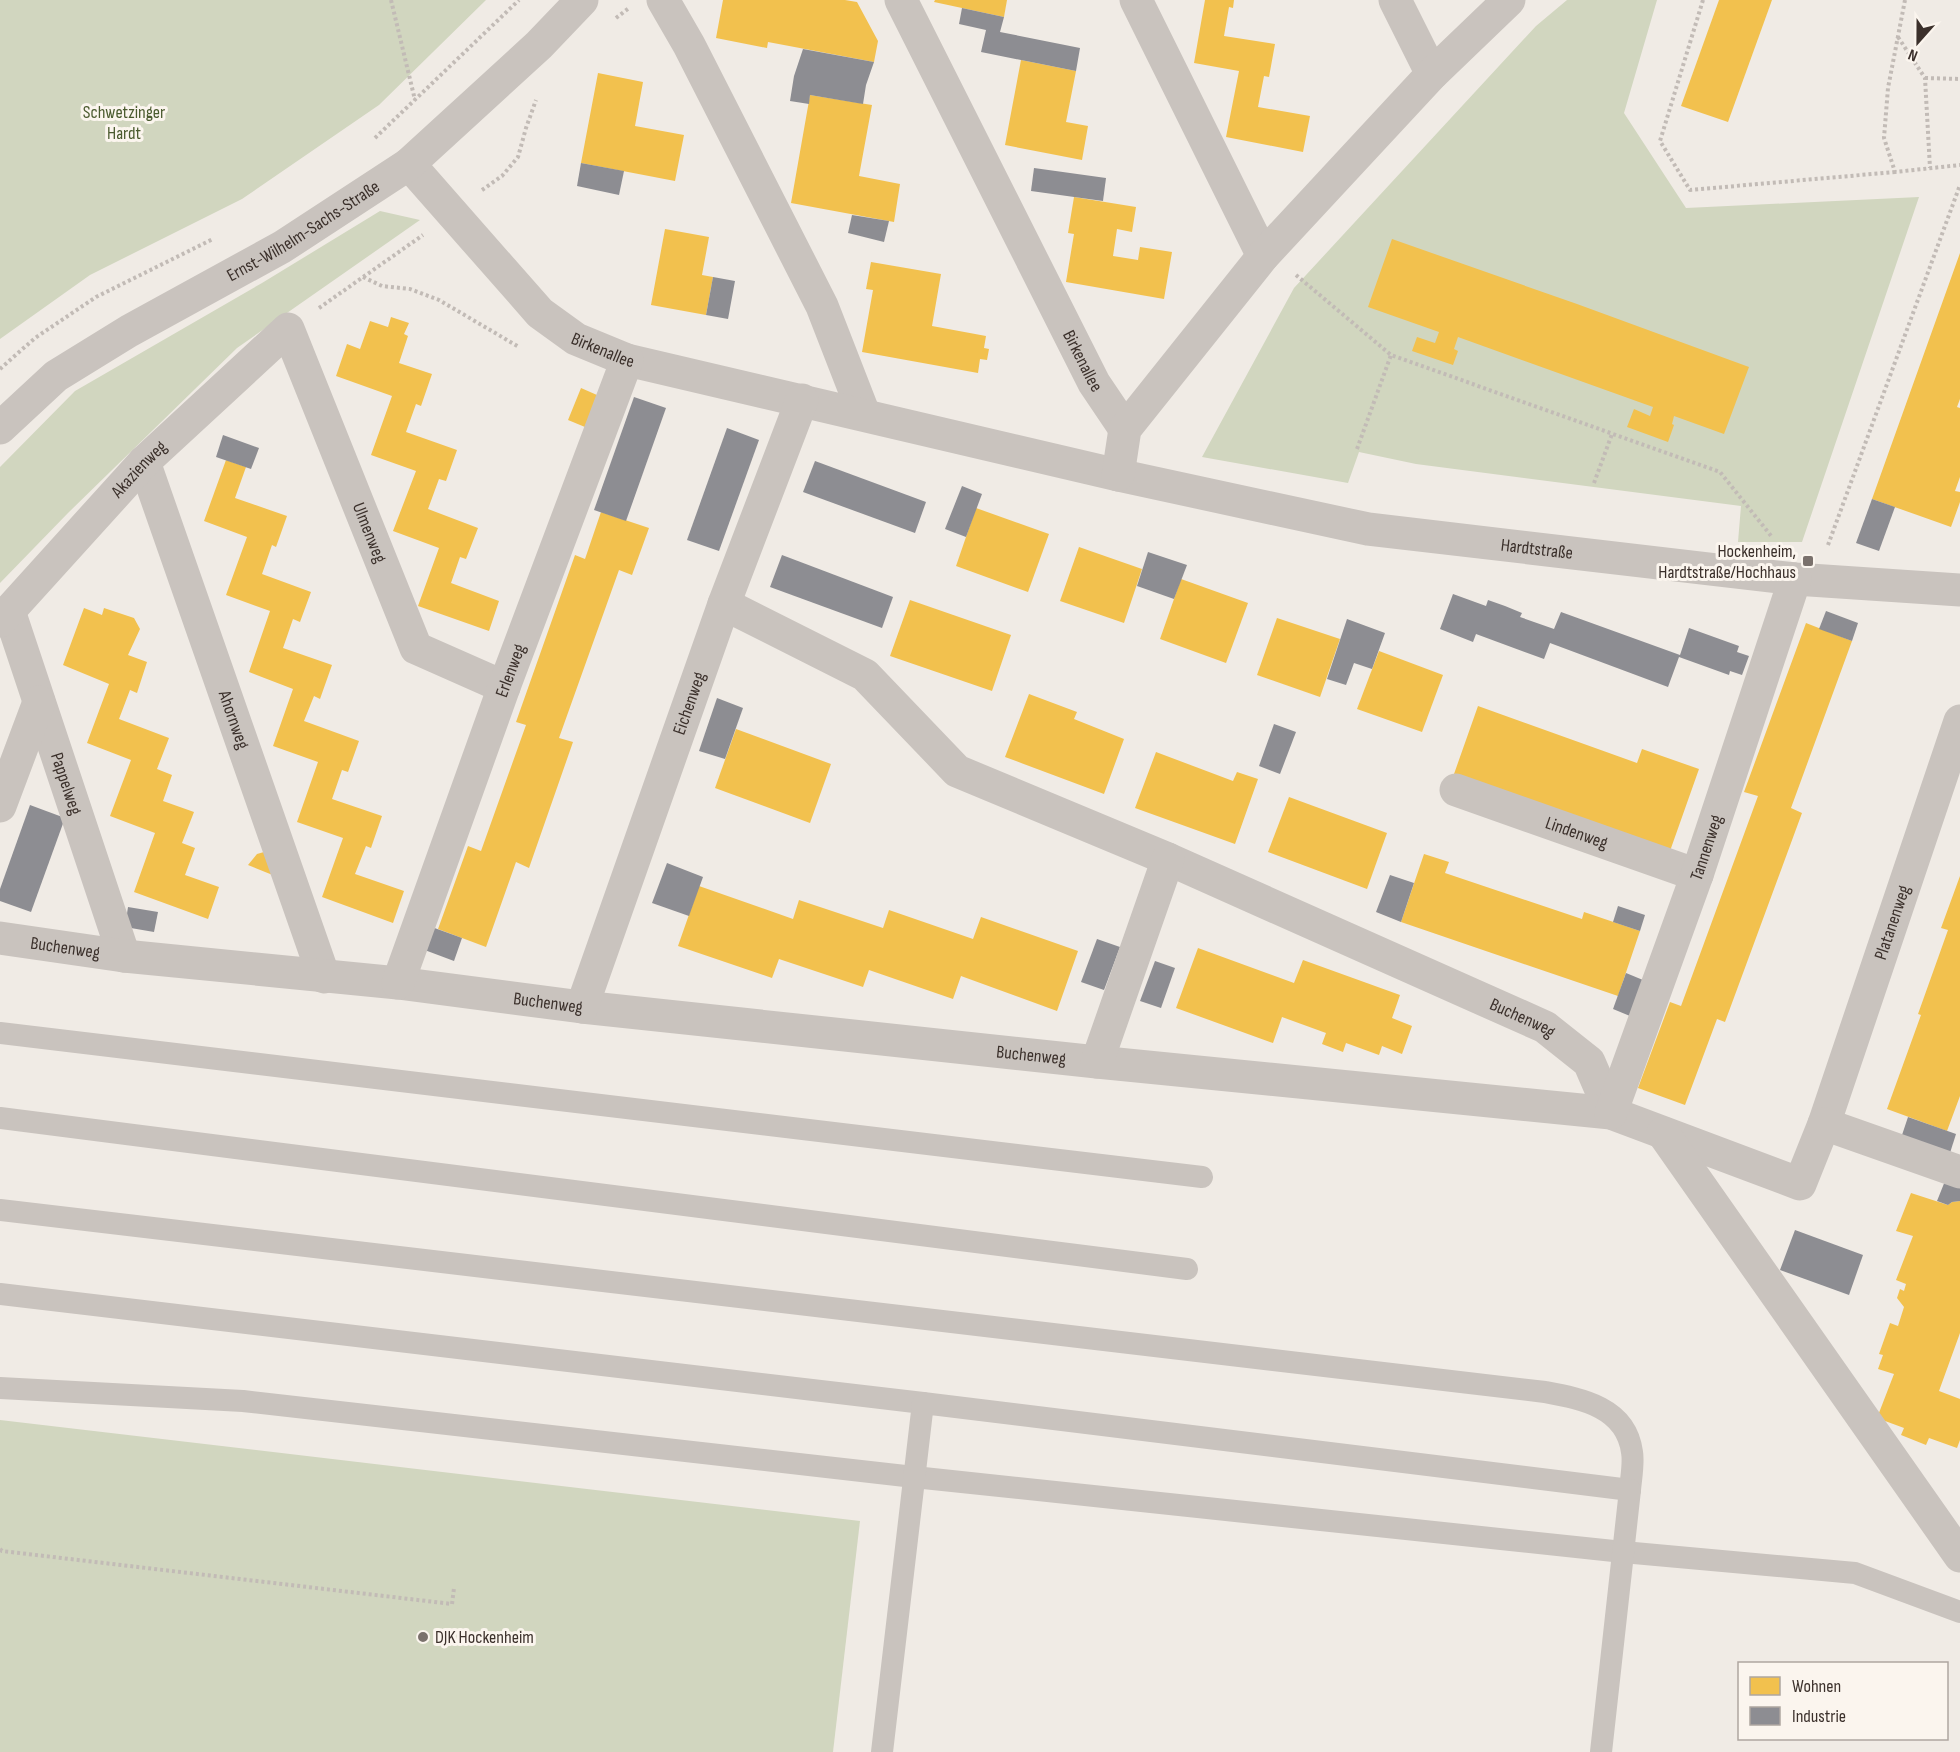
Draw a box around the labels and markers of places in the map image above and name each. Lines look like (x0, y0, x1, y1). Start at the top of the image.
place label: Hockenheim, Hardtstraße/Hochhaus (1658, 541, 1796, 583)
marker: Hockenheim, Hardtstraße/Hochhaus (1801, 554, 1815, 568)
place label: DJK Hockenheim (435, 1627, 534, 1648)
marker: DJK Hockenheim (416, 1630, 430, 1644)

